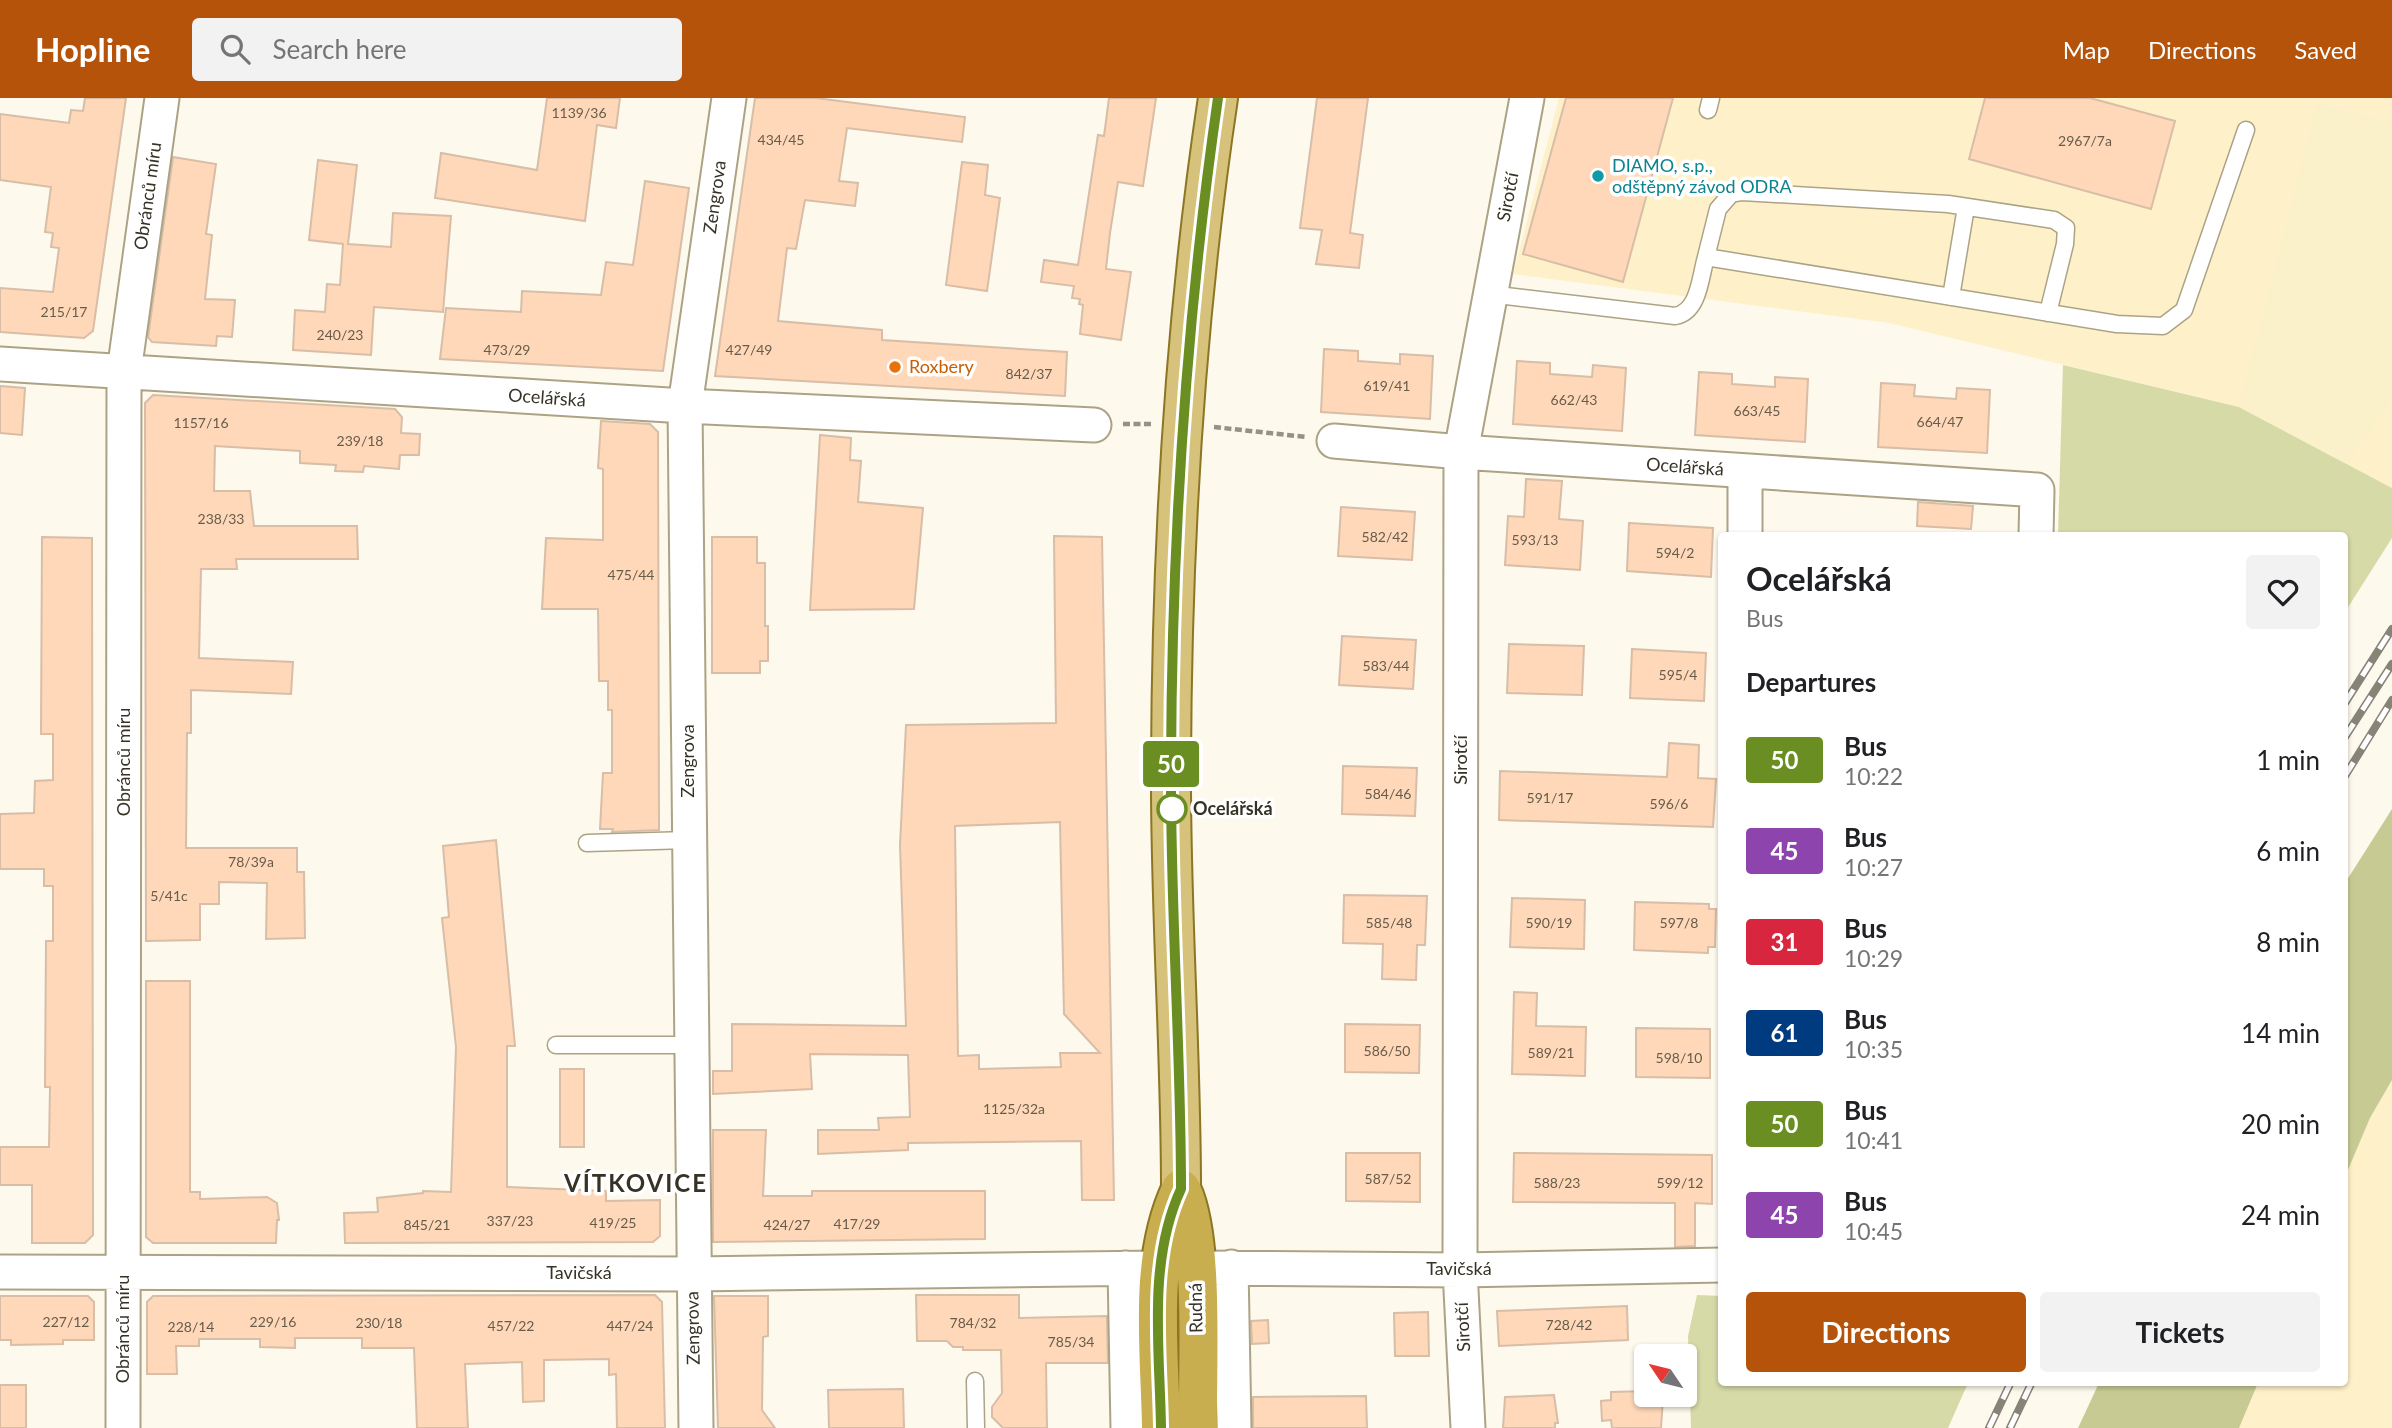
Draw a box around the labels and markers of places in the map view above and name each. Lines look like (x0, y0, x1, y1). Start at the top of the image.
place label: DIAMO, s.p., odštěpný závod ODRA (1612, 154, 1793, 197)
marker: DIAMO, s.p., odštěpný závod ODRA (1590, 168, 1606, 184)
place label: Roxbery (909, 355, 975, 377)
marker: Roxbery (887, 359, 903, 375)
marker: Ocelářská (1157, 794, 1187, 824)
place label: Ocelářská (1193, 797, 1273, 819)

